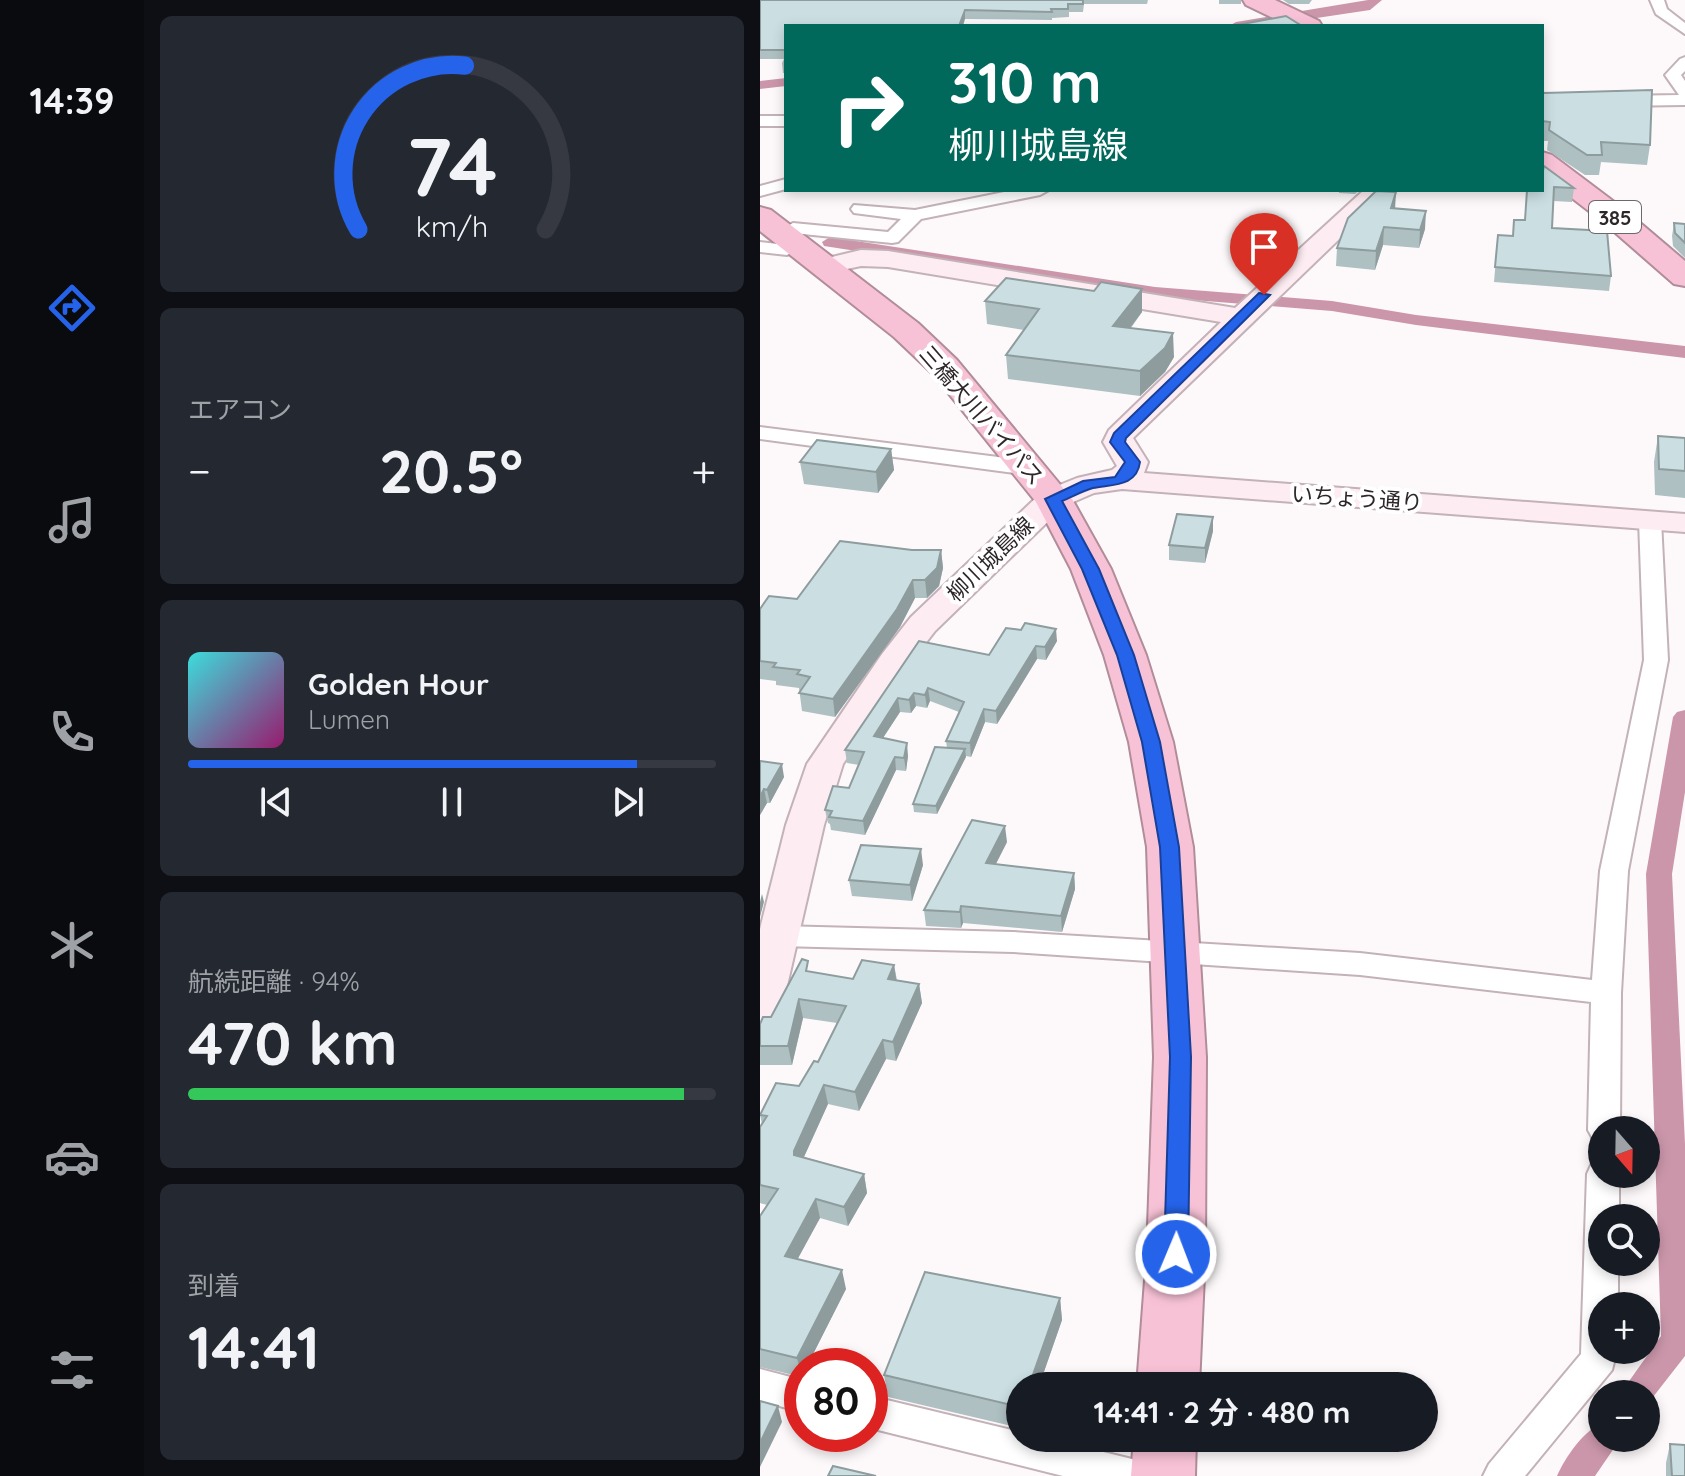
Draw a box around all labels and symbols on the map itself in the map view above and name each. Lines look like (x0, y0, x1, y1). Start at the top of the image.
road number: 385 (1589, 201, 1641, 233)
pin (1230, 213, 1298, 295)
street label: 三橋大川バイパス (914, 340, 1050, 490)
street label: いちょう通り (1290, 479, 1424, 517)
street label: 柳川城島線 (941, 511, 1039, 607)
north arrow (1588, 1116, 1660, 1188)
position arrow (1134, 1212, 1218, 1296)
speed limit sign: 80 (784, 1348, 888, 1452)

